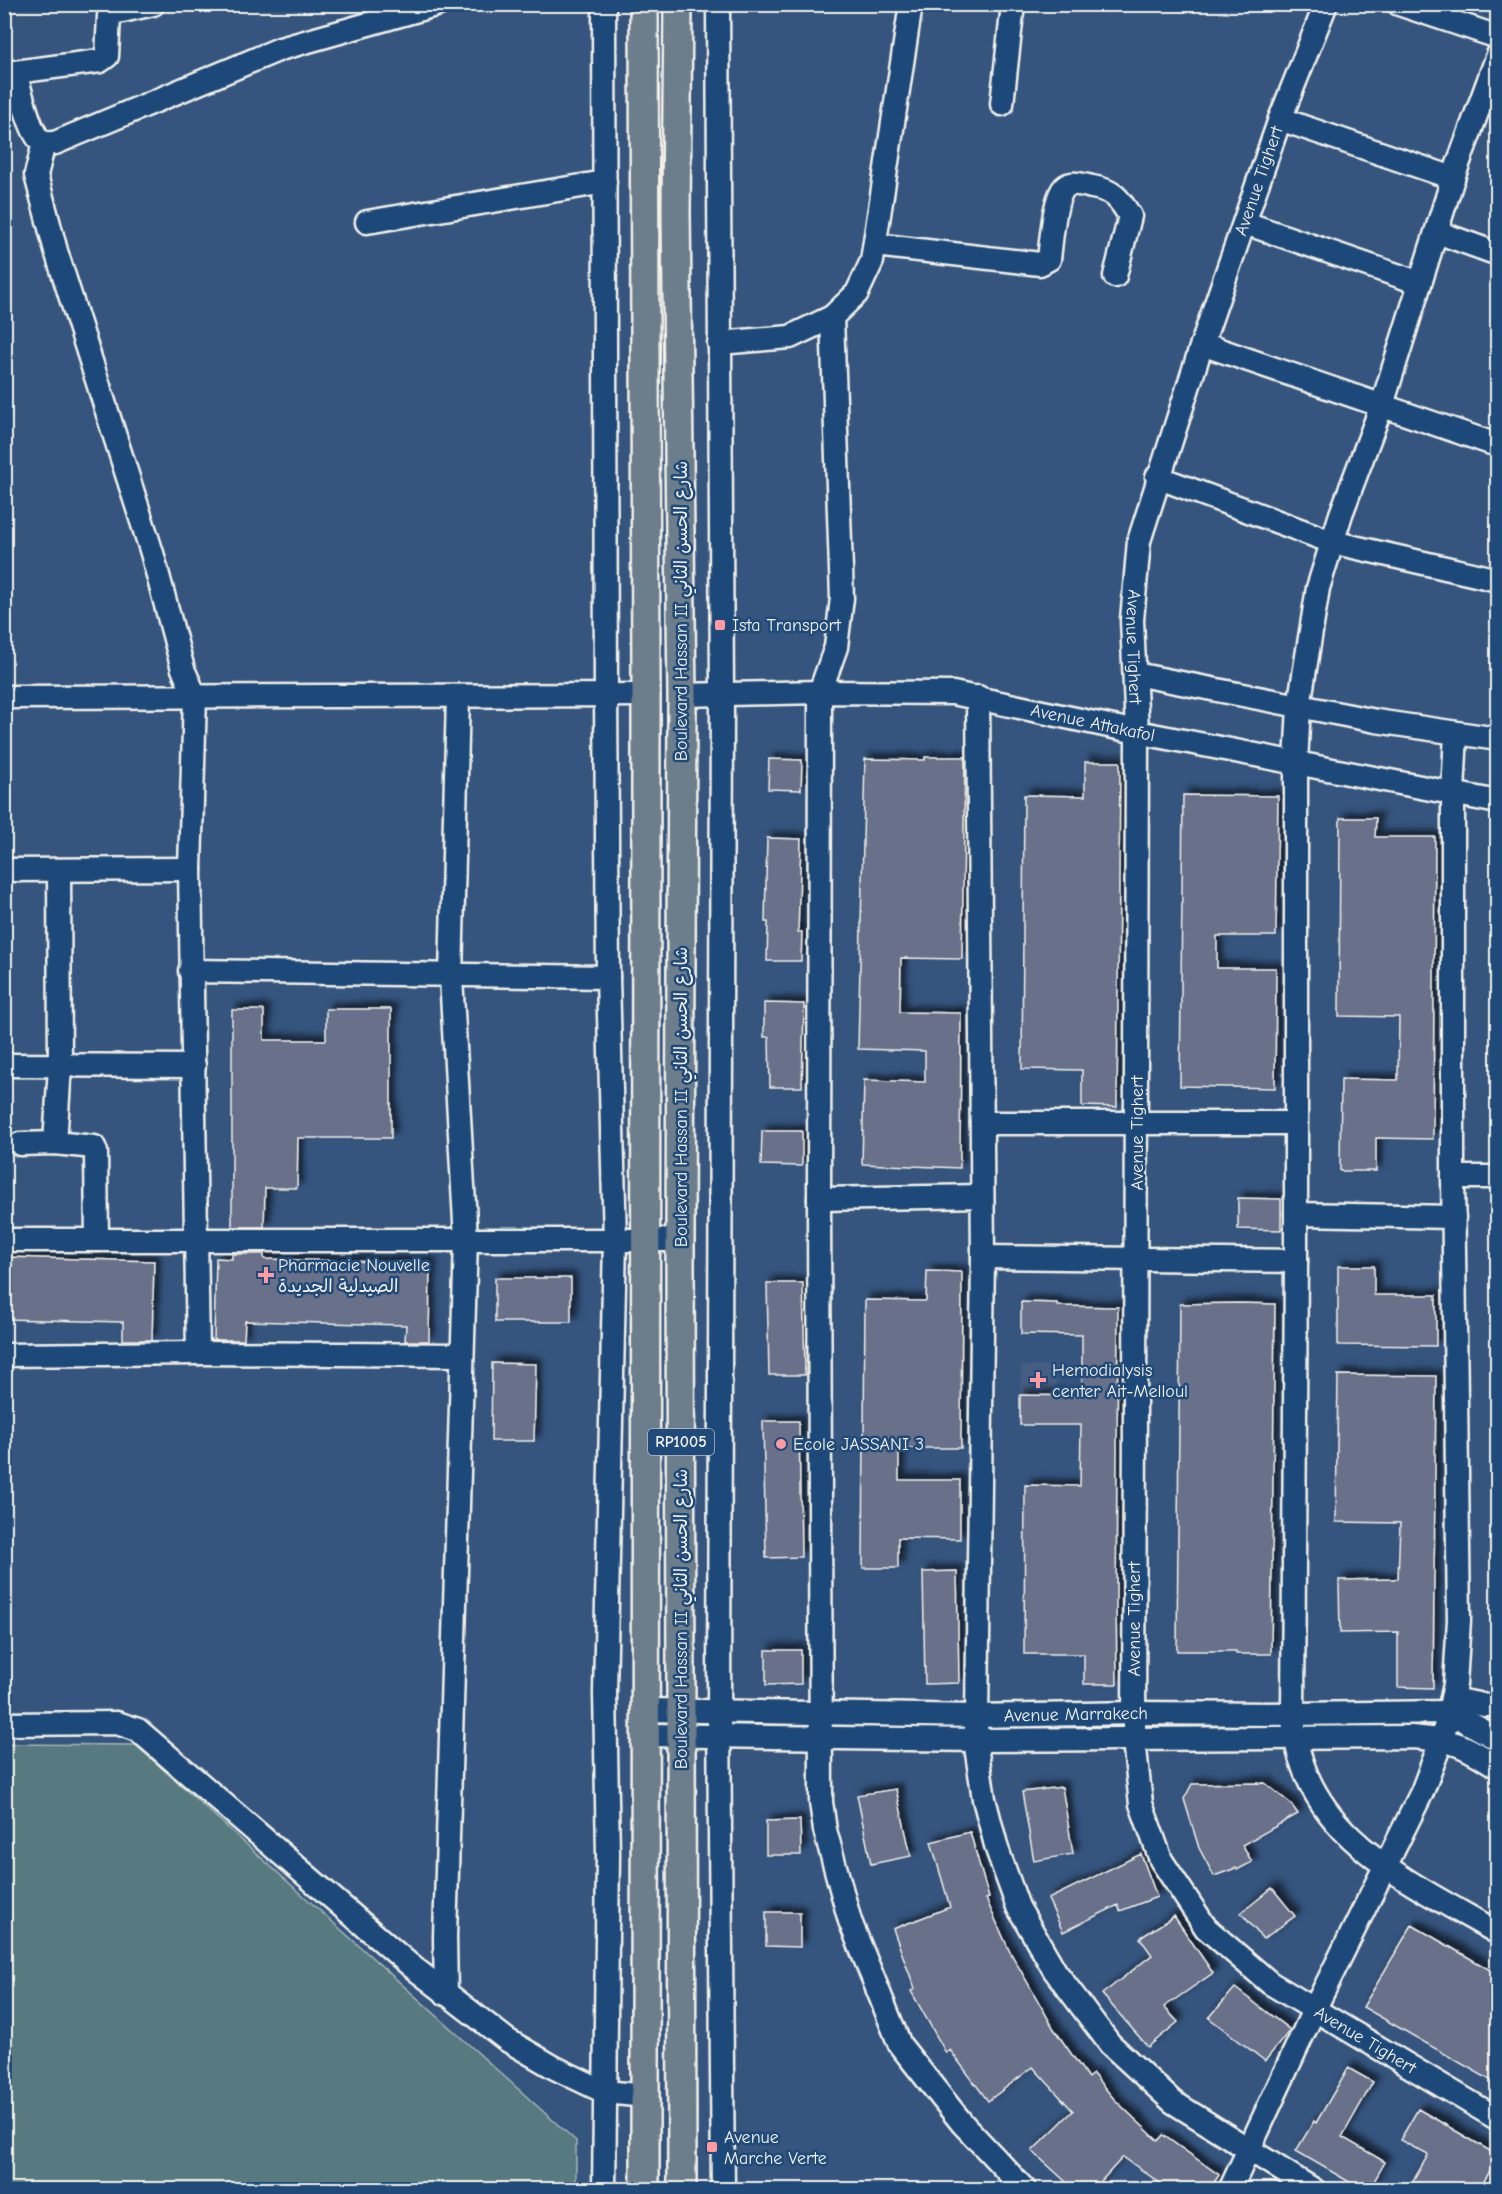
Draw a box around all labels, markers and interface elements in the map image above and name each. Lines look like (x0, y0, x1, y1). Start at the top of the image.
street label: Avenue Tighert (1230, 123, 1288, 239)
street label: Boulevard Hassan II شارع الحسن الثاني (671, 461, 697, 761)
street label: Avenue Tighert (1121, 589, 1146, 706)
place label: Ista Transport (732, 615, 842, 636)
marker: Ista Transport (713, 618, 727, 632)
street label: Avenue Attakafol (1029, 699, 1157, 746)
street label: Boulevard Hassan II شارع الحسن الثاني (671, 947, 697, 1247)
street label: Avenue Tighert (1127, 1075, 1148, 1190)
place label: Pharmacie Nouvelle الصيدلية الجديدة (278, 1255, 430, 1297)
marker: Pharmacie Nouvelle الصيدلية الجديدة (259, 1268, 273, 1282)
place label: Hemodialysis center Ait-Melloul (1052, 1360, 1188, 1402)
marker: Hemodialysis center Ait-Melloul (1029, 1371, 1047, 1389)
road number: RP1005 (648, 1429, 714, 1455)
place label: Ecole JASSANI 3 (793, 1434, 924, 1455)
marker: Ecole JASSANI 3 (774, 1437, 788, 1451)
street label: Boulevard Hassan II شارع الحسن الثاني (671, 1469, 697, 1769)
street label: Avenue Tighert (1124, 1561, 1145, 1676)
street label: Avenue Marrakech (1004, 1702, 1148, 1726)
street label: Avenue Tighert (1311, 2001, 1421, 2079)
place label: Avenue Marche Verte (724, 2127, 827, 2169)
marker: Avenue Marche Verte (705, 2140, 719, 2154)

